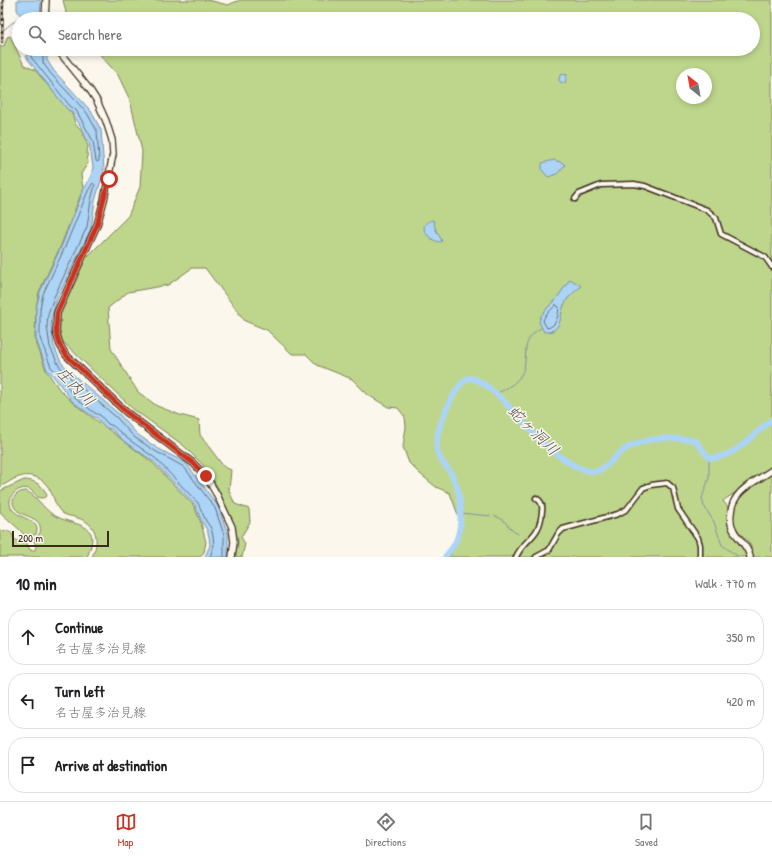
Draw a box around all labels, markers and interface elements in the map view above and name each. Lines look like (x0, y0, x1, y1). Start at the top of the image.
search box (12, 12, 760, 56)
icon: search (26, 23, 48, 45)
text: Search here (58, 24, 122, 45)
north arrow (676, 68, 712, 104)
route start (100, 170, 118, 188)
water label: 庄内川 (51, 361, 101, 411)
water label: 蛇ヶ洞川 (503, 400, 565, 460)
route end (197, 467, 215, 485)
scale bar (12, 529, 109, 548)
text: 200 m (18, 531, 43, 545)
text: 10 min (16, 572, 57, 595)
text: Walk · 770 m (695, 574, 756, 592)
text: Continue (55, 617, 103, 638)
icon: ahead (17, 626, 39, 648)
text: 350 m (726, 628, 755, 646)
text: 名古屋多治見線 (55, 639, 146, 657)
text: Turn left (55, 681, 105, 702)
icon: left (17, 690, 39, 712)
text: 420 m (726, 692, 755, 710)
text: 名古屋多治見線 (55, 703, 146, 721)
icon: arrive (17, 754, 39, 776)
text: Arrive at destination (55, 755, 167, 776)
tab: Map (115, 811, 137, 849)
tab: Directions (366, 811, 406, 849)
tab: Saved (635, 811, 657, 849)

